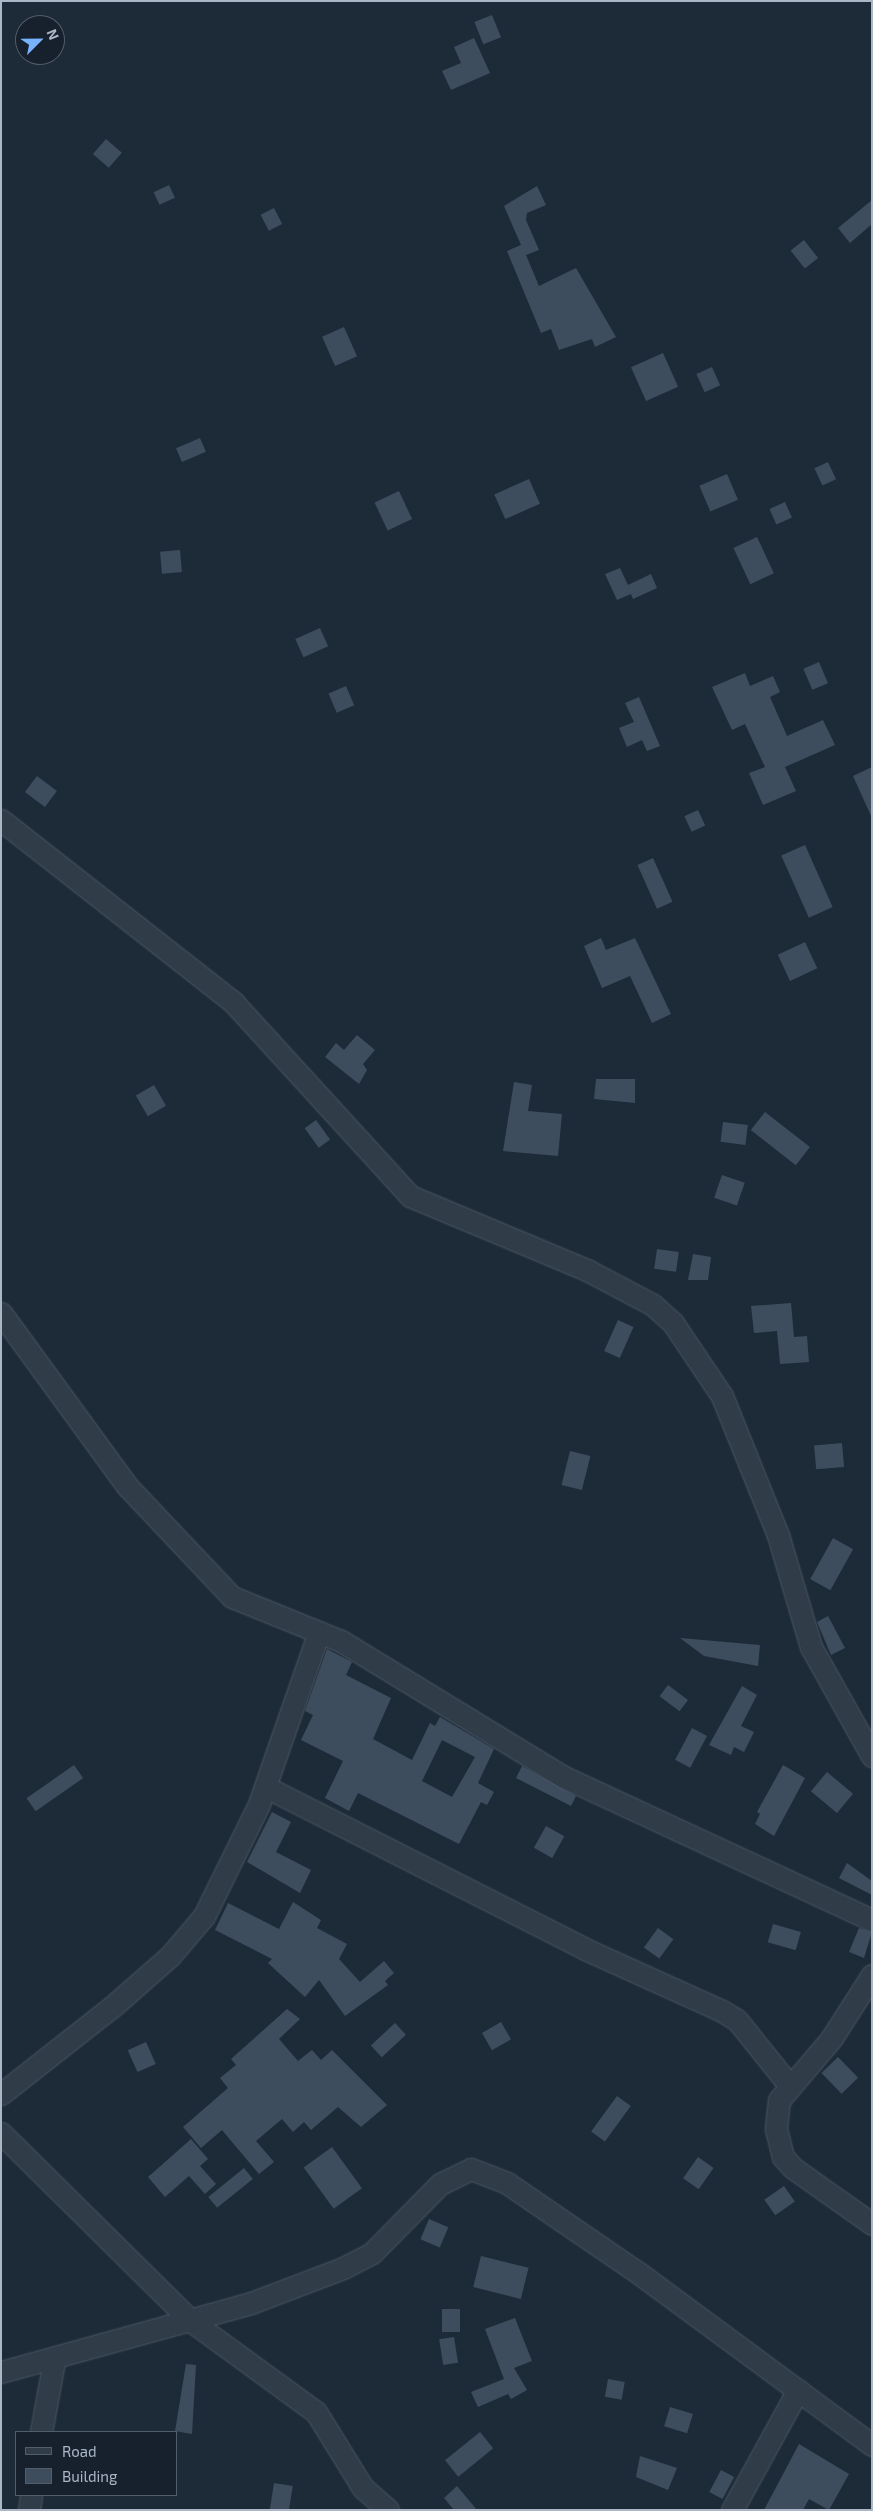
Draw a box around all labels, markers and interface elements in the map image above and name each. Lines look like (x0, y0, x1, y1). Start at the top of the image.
north arrow (15, 15, 65, 65)
text: N (44, 26, 63, 42)
legend (15, 2431, 178, 2496)
text: Road (62, 2442, 97, 2460)
text: Building (62, 2467, 117, 2485)

